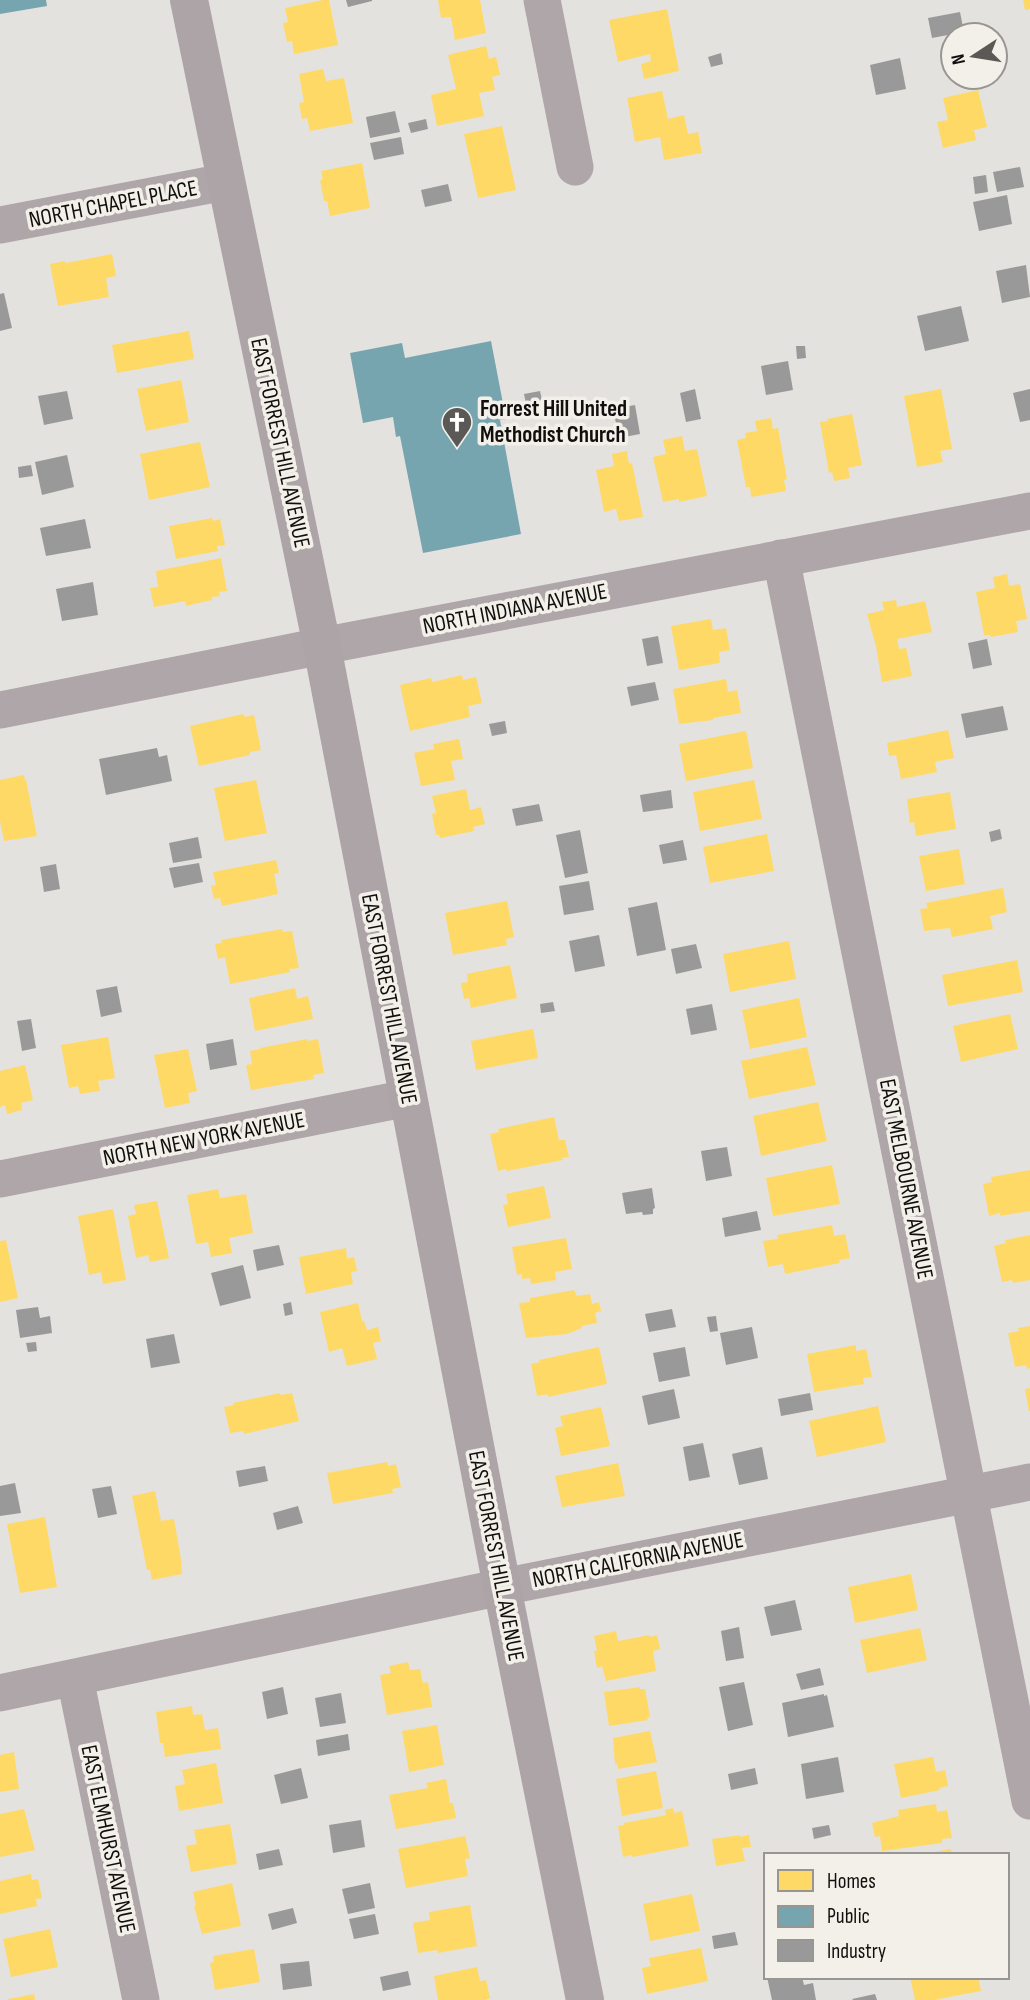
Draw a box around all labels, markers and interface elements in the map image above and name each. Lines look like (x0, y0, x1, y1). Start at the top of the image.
north arrow (939, 21, 1009, 91)
text: N (947, 52, 971, 67)
street label: NORTH CHAPEL PLACE (26, 174, 200, 234)
street label: EAST FORREST HILL AVENUE (244, 335, 316, 551)
place label: Forrest Hill United Methodist Church (480, 395, 627, 449)
church icon: Forrest Hill United Methodist Church (440, 405, 474, 449)
street label: NORTH INDIANA AVENUE (421, 577, 609, 641)
street label: EAST FORREST HILL AVENUE (355, 891, 423, 1107)
street label: EAST MELBOURNE AVENUE (873, 1076, 939, 1282)
street label: NORTH NEW YORK AVENUE (101, 1106, 307, 1172)
street label: EAST FORREST HILL AVENUE (462, 1448, 530, 1664)
street label: NORTH CALIFORNIA AVENUE (530, 1526, 746, 1594)
street label: EAST ELMHURST AVENUE (74, 1742, 142, 1936)
legend (764, 1853, 1009, 1979)
text: Homes (827, 1869, 876, 1894)
text: Public (827, 1904, 870, 1929)
text: Industry (827, 1939, 886, 1964)

